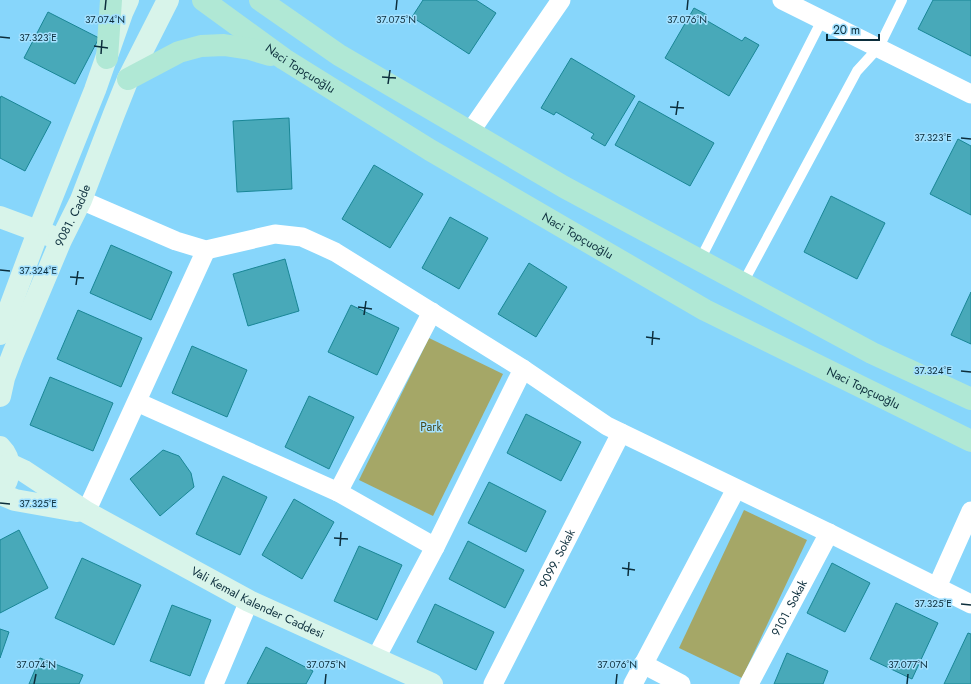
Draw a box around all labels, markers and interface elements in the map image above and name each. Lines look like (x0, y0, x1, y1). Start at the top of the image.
text: 37.074°N (85, 12, 125, 27)
text: 37.075°N (376, 12, 416, 27)
text: 37.076°N (667, 12, 707, 27)
scale bar (827, 16, 879, 42)
text: 20 m (833, 21, 860, 39)
text: 37.323°E (19, 30, 57, 45)
street label: Naci Topçuoğlu (262, 39, 339, 98)
text: 37.323°E (914, 130, 952, 145)
street label: 9081. Cadde (50, 182, 95, 249)
street label: Naci Topçuoğlu (539, 208, 617, 264)
text: 37.324°E (19, 263, 57, 278)
street label: Naci Topçuoğlu (824, 362, 903, 414)
text: 37.324°E (914, 363, 952, 378)
park label: Park (420, 418, 442, 436)
text: 37.325°E (19, 496, 57, 511)
street label: 9099. Sokak (535, 525, 580, 591)
street label: Vali Kemal Kalender Caddesi (188, 562, 327, 643)
street label: 9101. Sokak (767, 576, 812, 639)
text: 37.325°E (914, 596, 952, 611)
text: 37.074°N (16, 657, 56, 672)
text: 37.075°N (306, 657, 346, 672)
text: 37.076°N (597, 657, 637, 672)
text: 37.077°N (888, 657, 928, 672)

